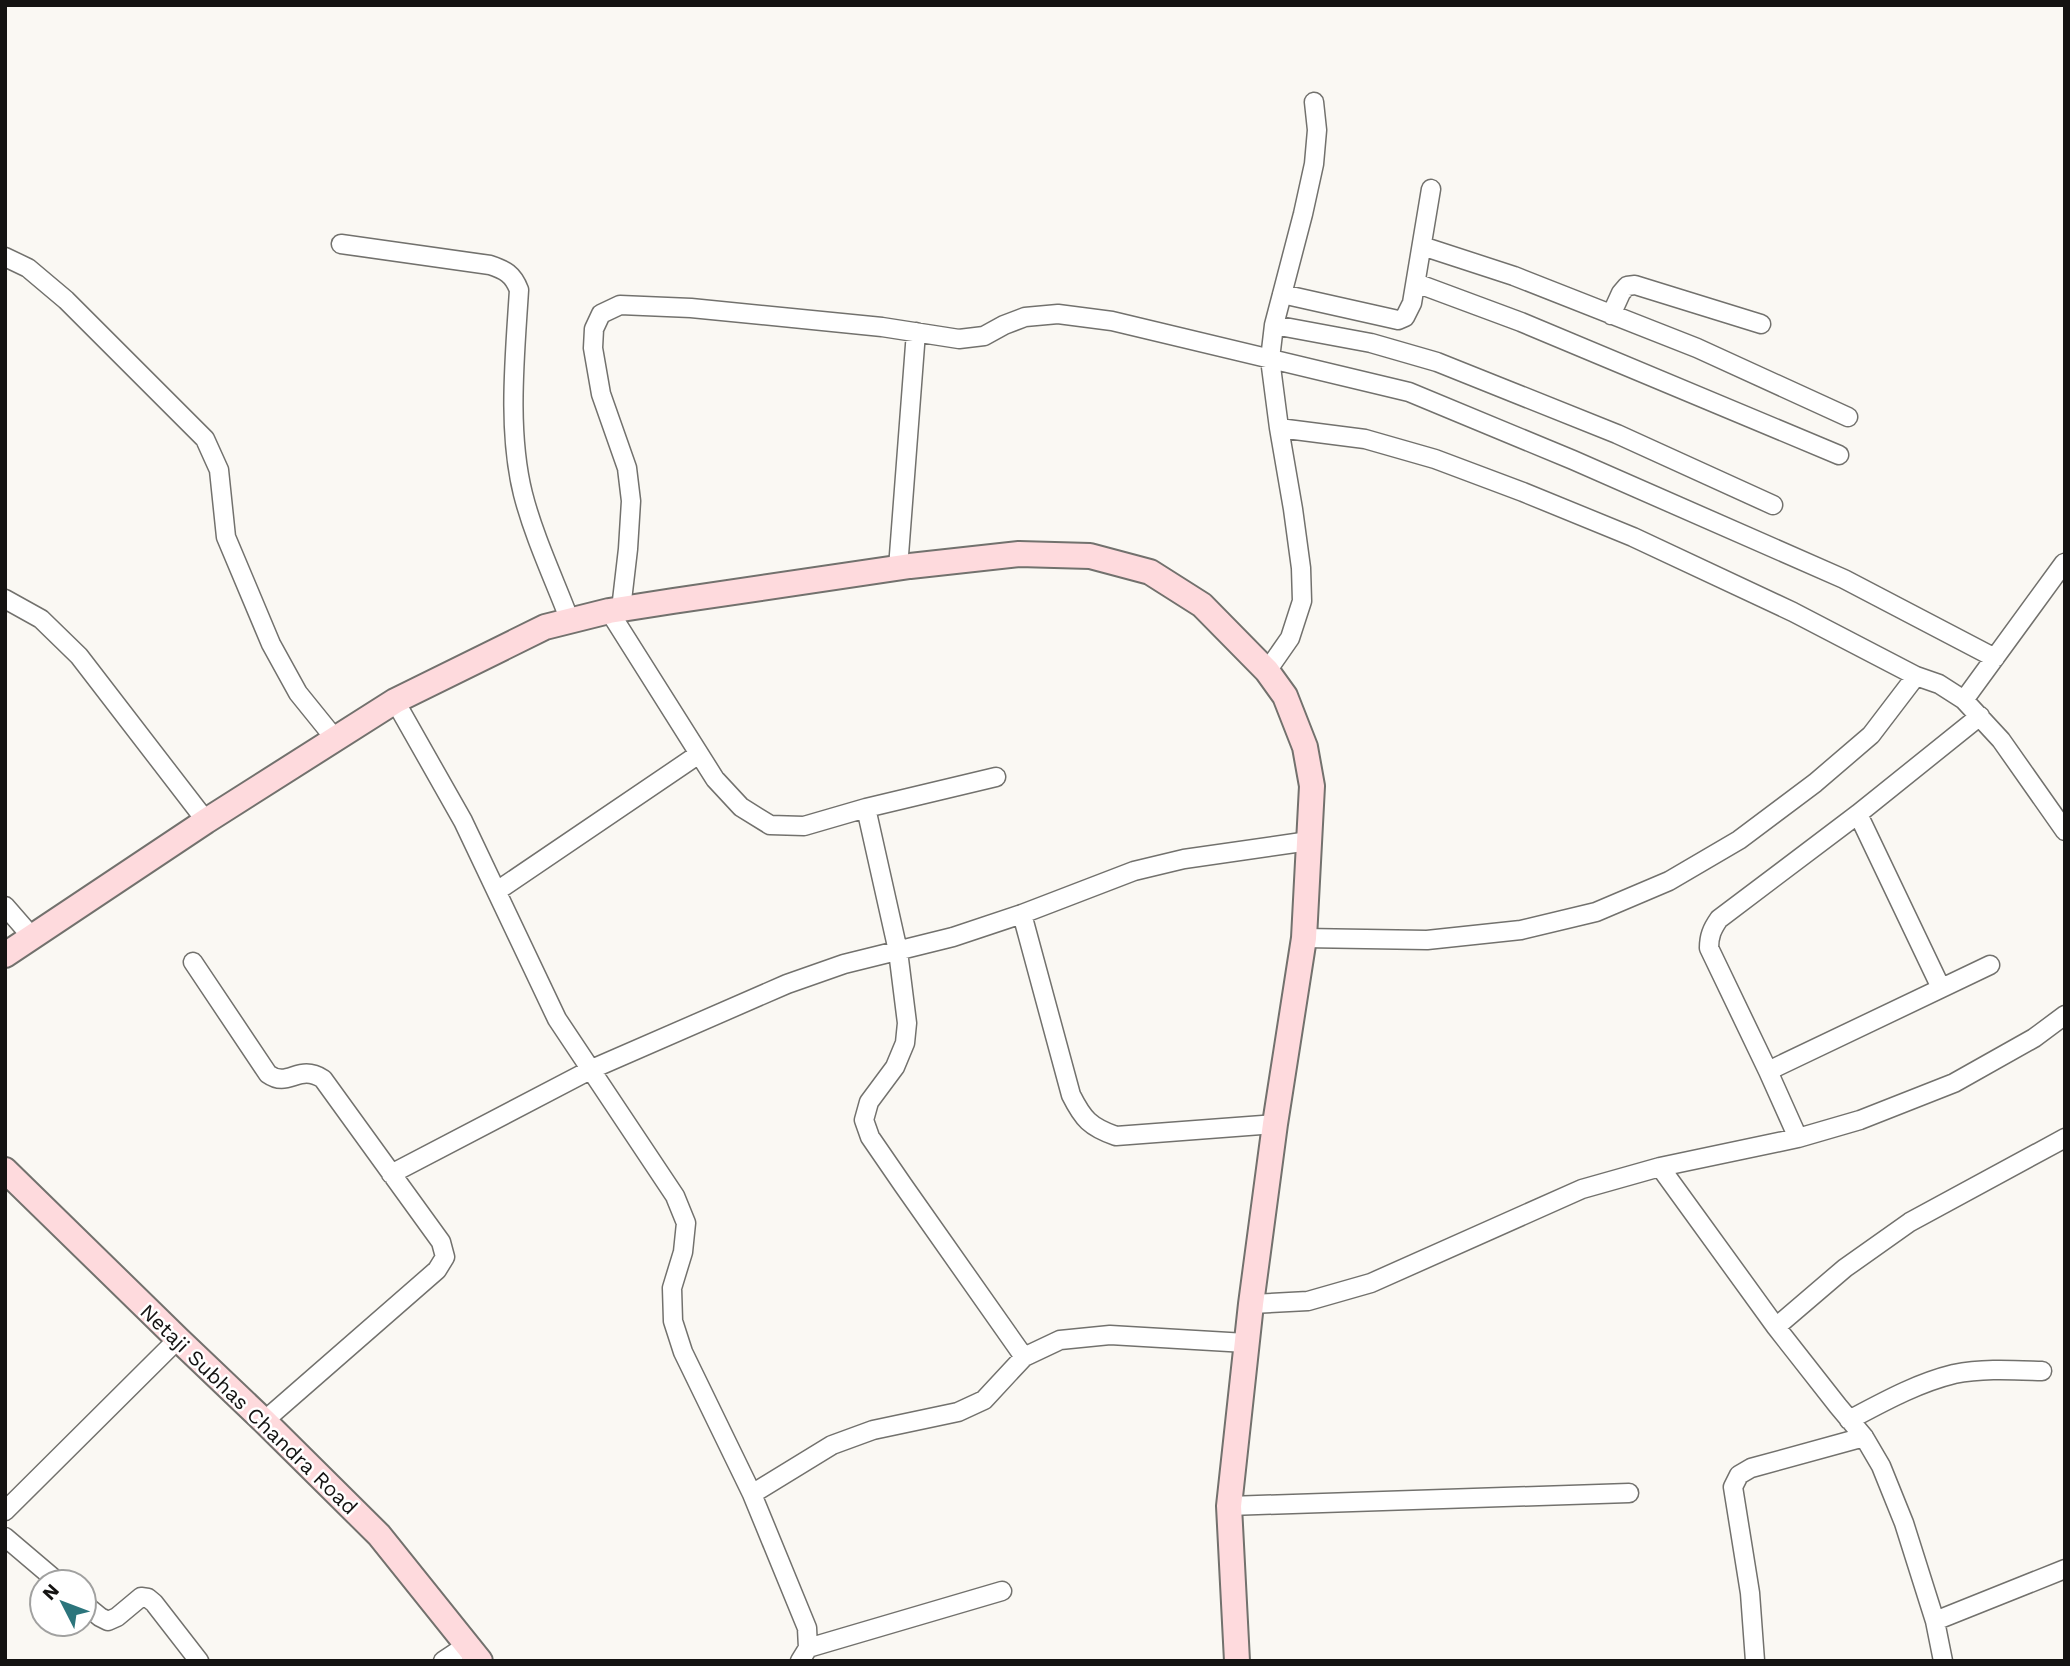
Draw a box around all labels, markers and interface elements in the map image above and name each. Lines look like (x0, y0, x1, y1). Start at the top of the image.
street label: Netaji Subhas Chandra Road (135, 1299, 363, 1519)
north arrow (28, 1568, 98, 1638)
text: N (37, 1579, 64, 1605)

